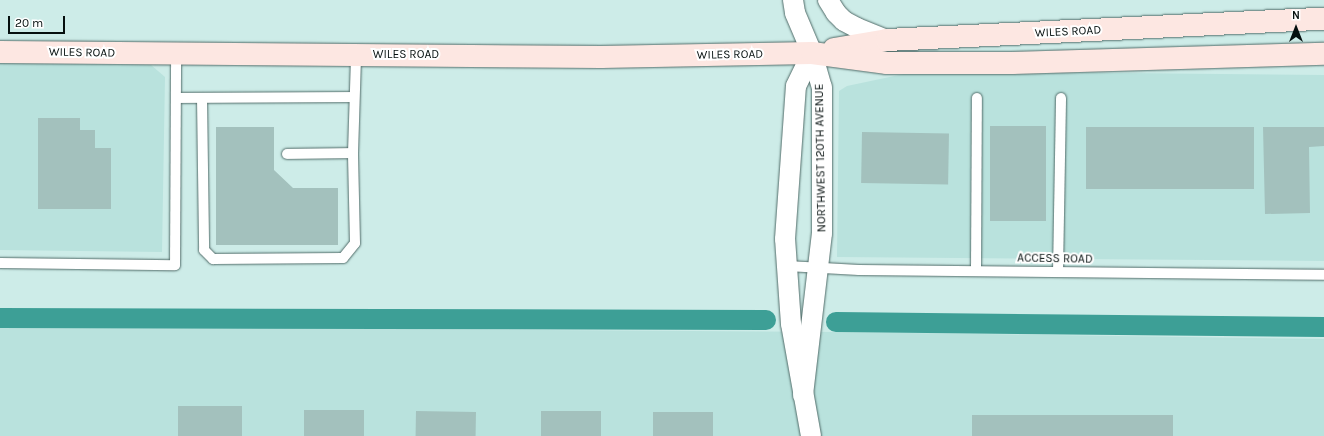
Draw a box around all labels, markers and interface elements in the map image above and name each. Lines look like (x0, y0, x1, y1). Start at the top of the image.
scale bar (10, 8, 67, 34)
north arrow (1276, 8, 1316, 48)
text: N (1292, 9, 1300, 22)
text: 20 m (15, 16, 43, 30)
street label: WILES ROAD (1034, 23, 1102, 41)
street label: WILES ROAD (49, 45, 115, 61)
street label: WILES ROAD (697, 47, 763, 63)
street label: WILES ROAD (373, 48, 439, 62)
street label: NORTHWEST 120TH AVENUE (813, 84, 829, 232)
street label: ACCESS ROAD (1017, 251, 1093, 267)

